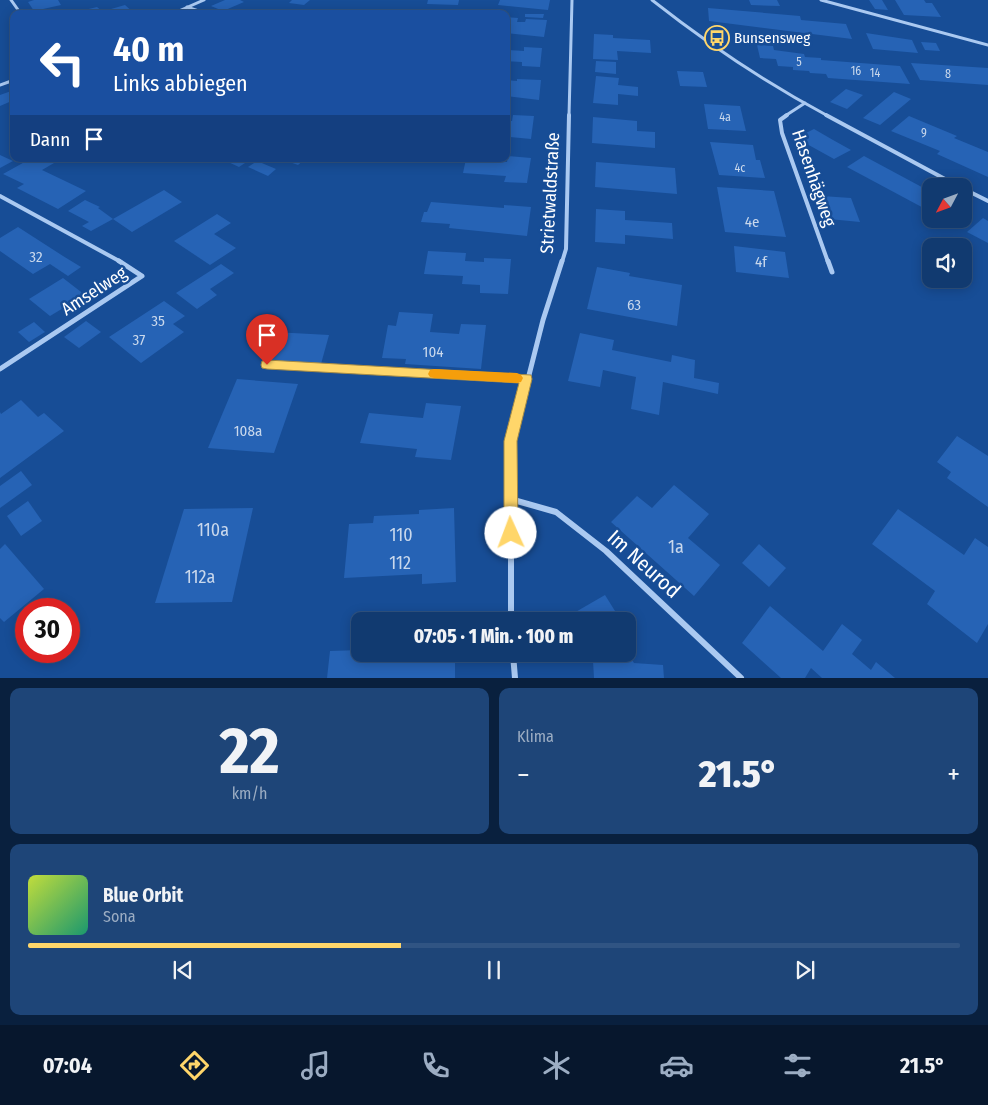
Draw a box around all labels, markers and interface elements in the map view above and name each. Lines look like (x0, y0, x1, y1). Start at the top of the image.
bus stop icon: Bunsensweg (704, 25, 730, 51)
text: 40 m (113, 28, 184, 70)
place label: Bunsensweg (734, 29, 810, 47)
icon: left (30, 30, 95, 95)
house number: 5 (796, 55, 802, 69)
house number: 16 (851, 64, 861, 78)
house number: 14 (870, 66, 880, 80)
house number: 8 (945, 67, 951, 81)
text: Links abbiegen (113, 70, 248, 97)
house number: 4a (719, 110, 731, 124)
icon: arrive (80, 125, 108, 153)
street label: Hasenhägweg (787, 126, 841, 230)
house number: 9 (921, 126, 927, 140)
text: Dann (30, 128, 70, 151)
street label: Strietwaldstraße (536, 132, 564, 254)
house number: 4c (735, 161, 745, 175)
north arrow (922, 178, 972, 228)
map controls (922, 178, 972, 288)
house number: 4e (745, 213, 759, 231)
button: sound (922, 238, 972, 288)
house number: 32 (29, 248, 43, 266)
house number: 4f (755, 253, 768, 271)
street label: Amselweg (57, 261, 131, 320)
house number: 63 (627, 296, 641, 314)
house number: 35 (151, 312, 165, 330)
pin (246, 314, 288, 365)
icon: arrive (253, 321, 281, 349)
house number: 37 (133, 331, 145, 349)
house number: 104 (423, 343, 443, 361)
house number: 108a (234, 422, 262, 440)
position arrow (484, 506, 536, 558)
house number: 110a (197, 519, 229, 541)
house number: 110 (389, 524, 413, 546)
street label: Im Neurod (602, 524, 686, 604)
house number: 1a (668, 536, 684, 558)
house number: 112 (389, 552, 411, 574)
house number: 112a (185, 566, 215, 588)
speed limit sign: 30 (15, 598, 80, 663)
text: 07:05 · 1 Min. · 100 m (414, 625, 573, 648)
text: 22 (219, 712, 280, 790)
text: Klima (517, 727, 554, 746)
text: 21.5° (699, 751, 778, 797)
text: − (517, 758, 530, 791)
text: + (947, 758, 960, 791)
text: km/h (232, 784, 267, 803)
text: Blue Orbit (103, 884, 183, 907)
text: Sona (103, 907, 136, 926)
icon: previous (169, 956, 197, 984)
icon: pause (480, 956, 508, 984)
icon: next (791, 956, 819, 984)
icon: directions (177, 1048, 212, 1083)
icon: music (298, 1048, 333, 1083)
icon: phone (418, 1048, 453, 1083)
icon: climate (539, 1048, 574, 1083)
icon: car (659, 1048, 694, 1083)
icon: filters (780, 1048, 815, 1083)
text: 07:04 (43, 1052, 92, 1079)
text: 21.5° (900, 1052, 945, 1079)

